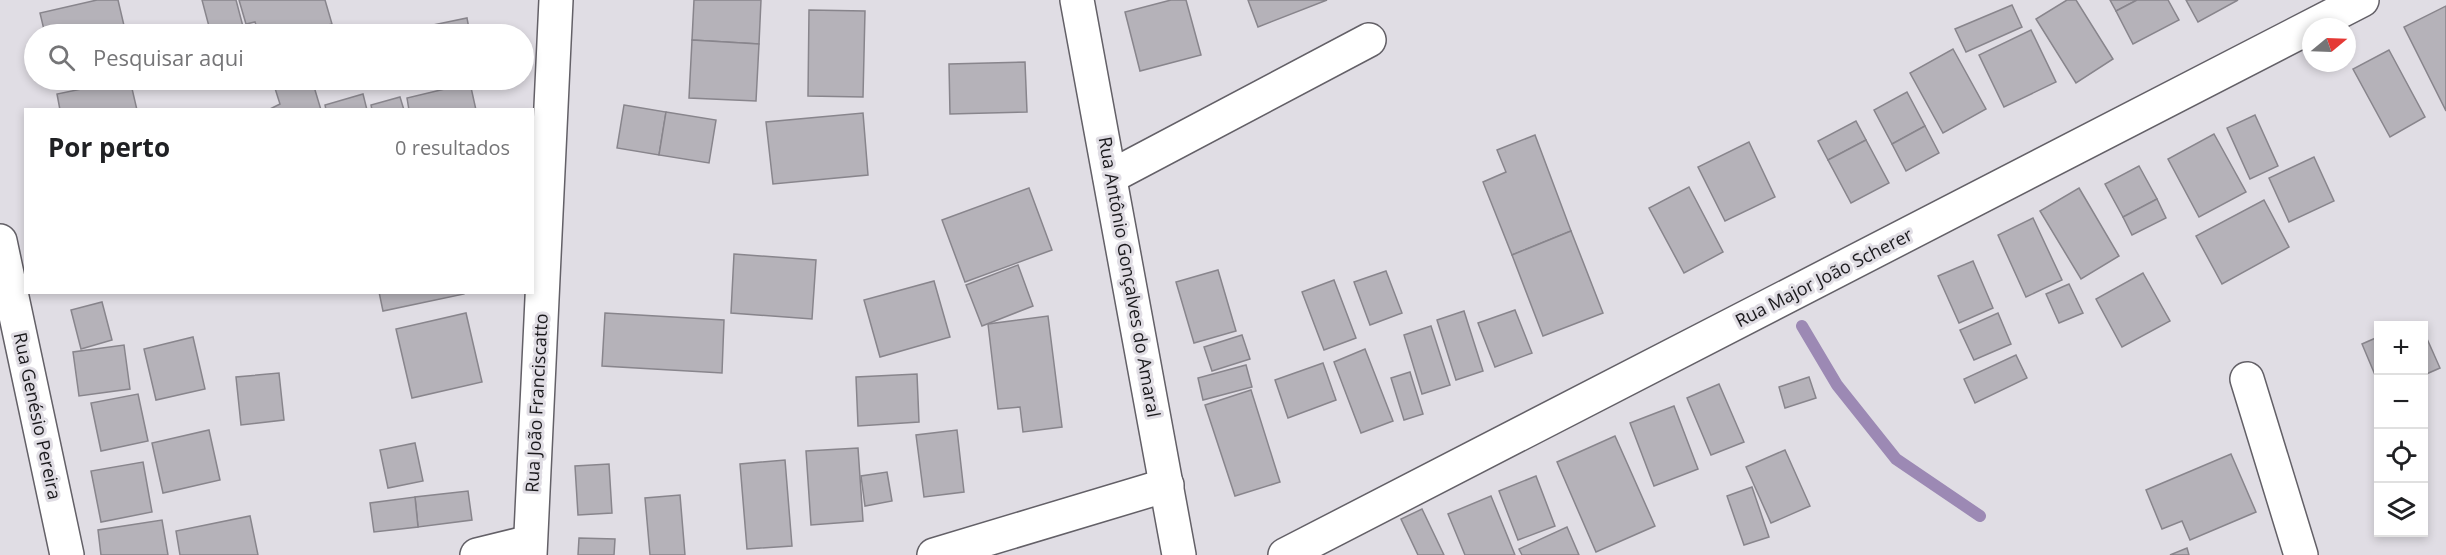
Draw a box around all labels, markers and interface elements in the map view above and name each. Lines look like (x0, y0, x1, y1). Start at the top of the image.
north arrow (2302, 18, 2356, 72)
search box (24, 24, 534, 90)
icon: search (45, 41, 78, 74)
text: Pesquisar aqui (93, 42, 244, 72)
text: Por perto (48, 129, 170, 165)
text: 0 resultados (395, 134, 510, 161)
street label: Rua Antônio Gonçalves do Amaral (1093, 135, 1167, 419)
street label: Rua Major João Scherer (1731, 222, 1917, 332)
street label: Rua João Franciscatto (519, 313, 553, 493)
map controls (2374, 321, 2428, 537)
button: + (2374, 321, 2428, 375)
street label: Rua Genésio Pereira (9, 330, 67, 501)
button: − (2374, 375, 2428, 429)
button: locate (2374, 429, 2428, 483)
button: layers (2374, 483, 2428, 537)

